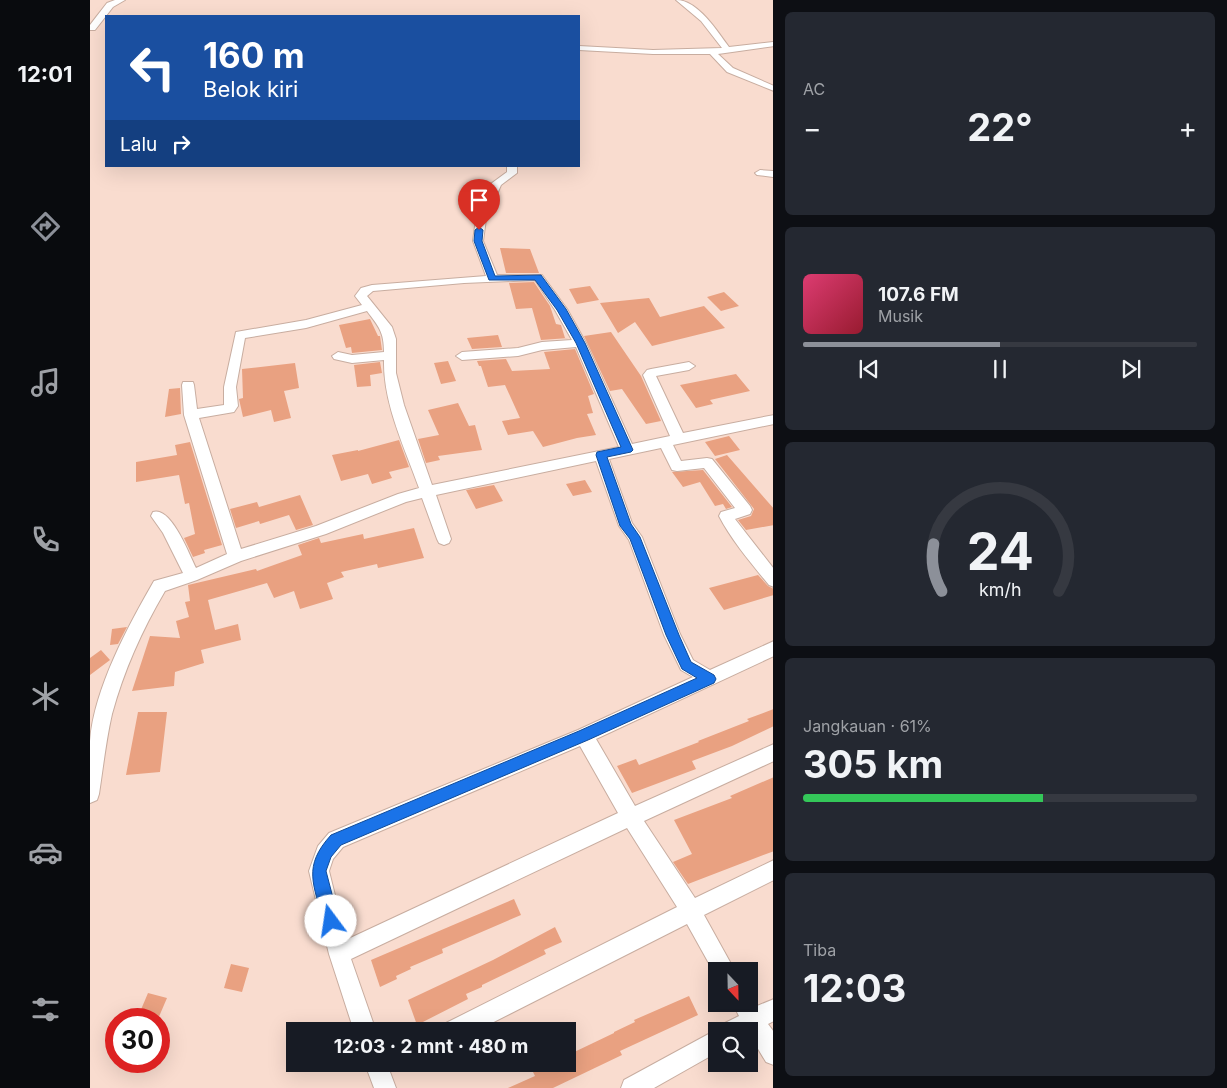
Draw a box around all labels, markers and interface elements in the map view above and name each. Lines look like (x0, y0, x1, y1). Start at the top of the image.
text: 160 m (203, 34, 305, 76)
icon: left (120, 35, 185, 100)
text: 12:01 (17, 61, 73, 87)
text: Belok kiri (203, 76, 298, 102)
text: AC (803, 79, 825, 99)
text: 22° (967, 104, 1033, 150)
text: − (803, 111, 822, 145)
text: + (1178, 111, 1197, 145)
icon: right (167, 130, 195, 158)
text: Lalu (120, 133, 157, 156)
pin (458, 179, 500, 230)
icon: arrive (465, 186, 493, 214)
icon: directions (28, 209, 63, 244)
text: 107.6 FM (878, 283, 959, 306)
text: Musik (878, 306, 923, 326)
icon: previous (855, 355, 883, 383)
icon: pause (986, 355, 1014, 383)
icon: next (1117, 355, 1145, 383)
icon: music (28, 365, 63, 400)
text: 24 (966, 520, 1034, 583)
icon: phone (28, 522, 63, 557)
text: km/h (979, 579, 1021, 600)
icon: climate (28, 679, 63, 714)
text: Jangkauan · 61% (803, 716, 932, 736)
text: 305 km (803, 741, 943, 787)
icon: car (28, 835, 63, 870)
position arrow (304, 894, 356, 946)
text: Tiba (803, 940, 836, 960)
north arrow (708, 962, 758, 1012)
map controls (708, 962, 758, 1072)
text: 12:03 (803, 965, 906, 1011)
icon: filters (28, 992, 63, 1027)
speed limit sign: 30 (105, 1008, 170, 1073)
button: search (708, 1022, 758, 1072)
text: 12:03 · 2 mnt · 480 m (334, 1035, 528, 1058)

